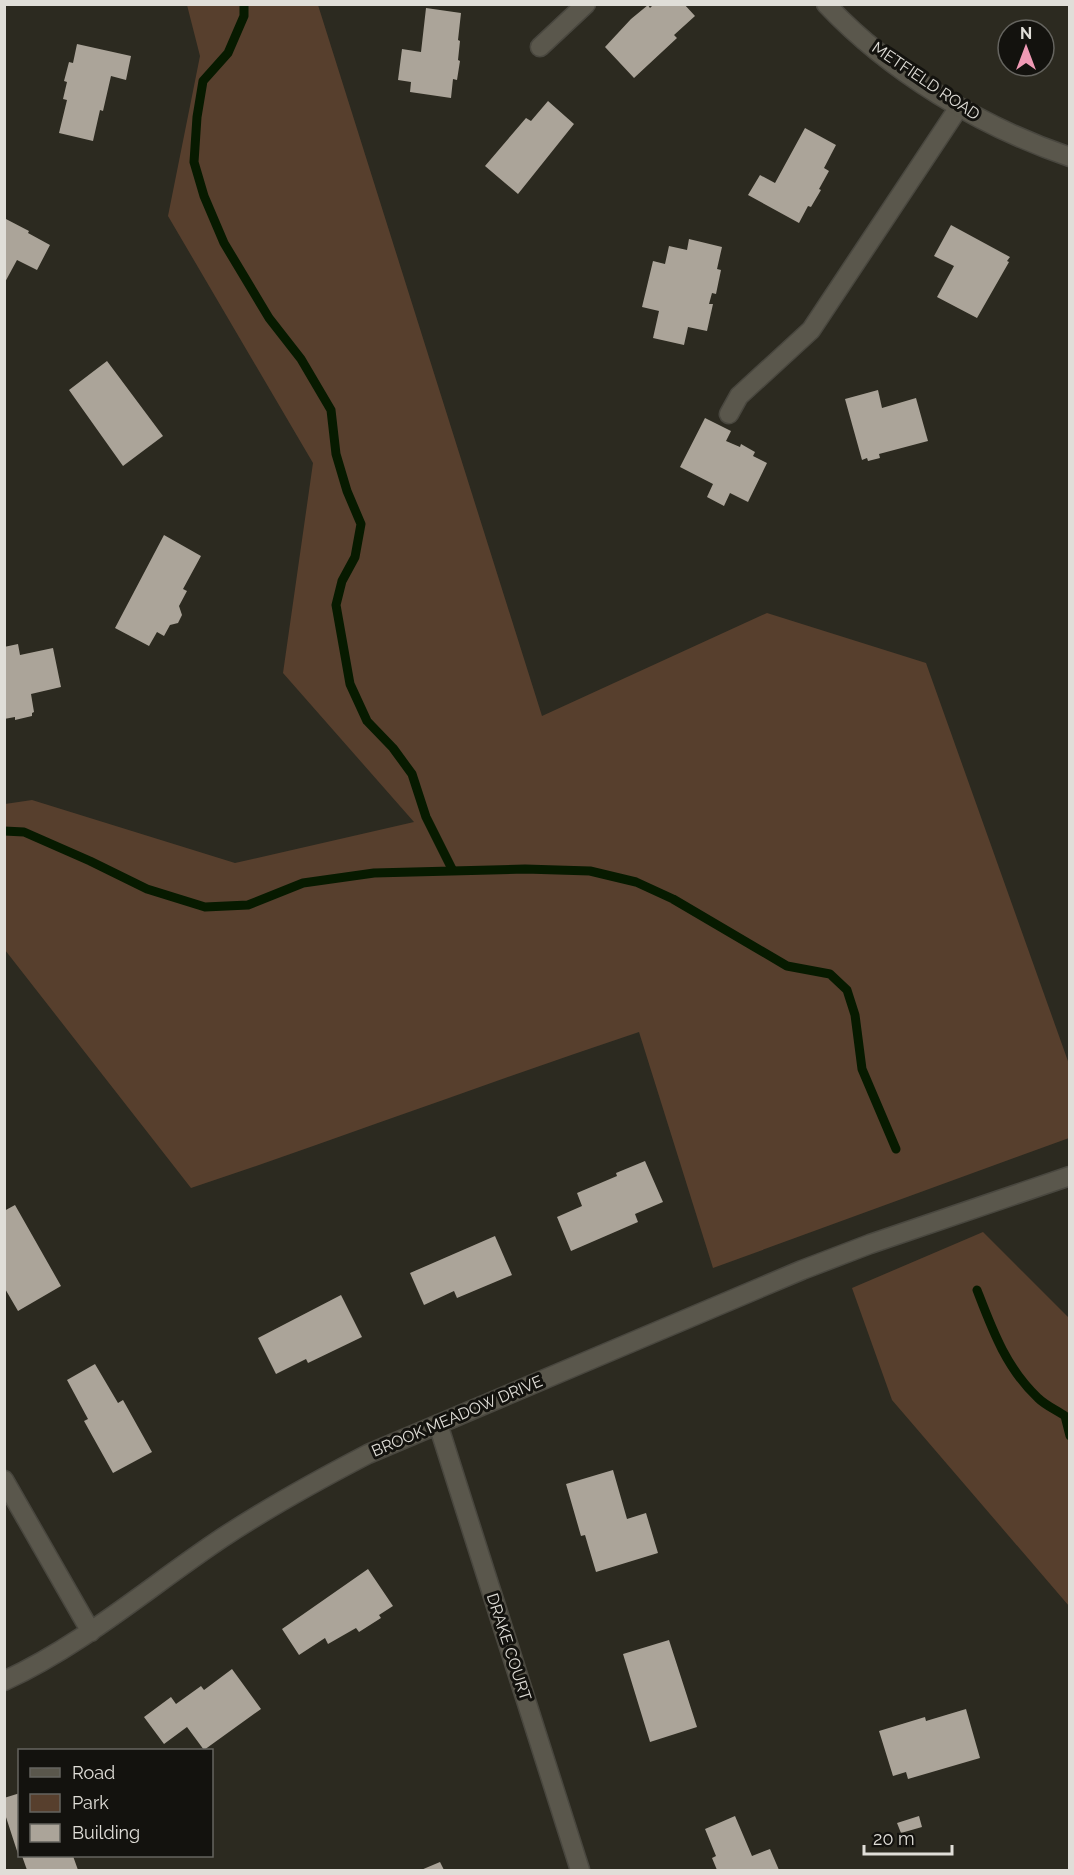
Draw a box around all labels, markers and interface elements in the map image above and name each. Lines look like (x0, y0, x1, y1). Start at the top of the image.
north arrow (996, 18, 1056, 78)
text: N (1020, 24, 1032, 43)
street label: METFIELD ROAD (869, 38, 983, 124)
street label: BROOK MEADOW DRIVE (369, 1371, 545, 1461)
street label: DRAKE COURT (483, 1591, 535, 1703)
legend (18, 1749, 213, 1857)
text: Road (72, 1762, 115, 1783)
text: Park (72, 1792, 109, 1813)
scale bar (864, 1818, 952, 1856)
text: Building (72, 1822, 140, 1843)
text: 20 m (873, 1828, 915, 1849)

